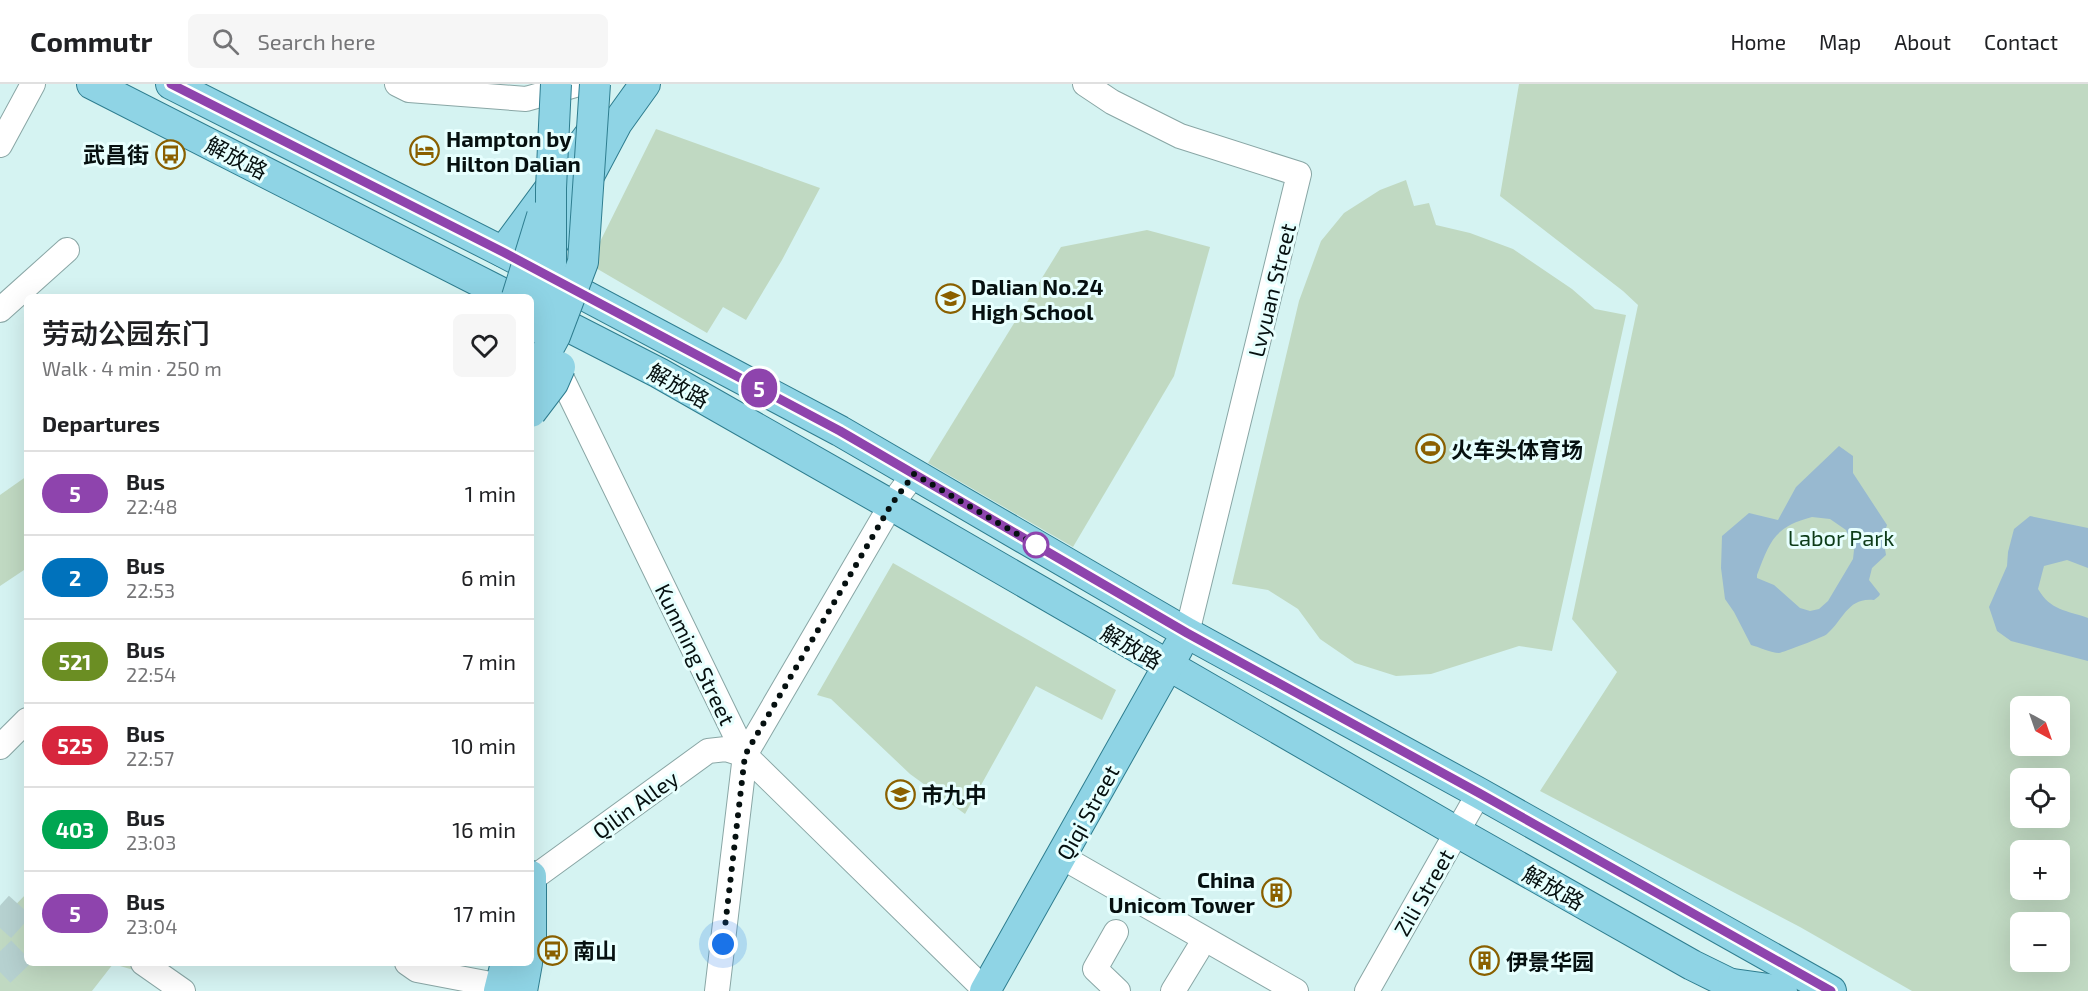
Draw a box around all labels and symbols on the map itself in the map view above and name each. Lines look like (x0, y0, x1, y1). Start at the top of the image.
place label: Hampton by Hilton Dalian (446, 125, 581, 176)
street label: 解放路 (202, 130, 272, 184)
hotel icon: Hampton by Hilton Dalian (409, 135, 441, 167)
bus stop icon: 武昌街 (154, 138, 186, 170)
place label: 武昌街 (83, 141, 149, 167)
street label: Lvyuan Street (1242, 221, 1300, 359)
place label: Dalian No.24 High School (971, 273, 1103, 324)
school or university icon: Dalian No.24 High School (934, 283, 966, 315)
street label: 解放路 (644, 358, 714, 412)
line badge: 5 (740, 368, 778, 408)
sports icon: 火车头体育场 (1414, 433, 1446, 465)
place label: 火车头体育场 (1451, 436, 1583, 462)
park label: Labor Park (1788, 524, 1894, 550)
unlabelled marker (1023, 532, 1049, 558)
street label: Kunming Street (651, 579, 741, 729)
street label: 解放路 (1097, 618, 1167, 674)
north arrow (2010, 696, 2070, 756)
street label: Qiqi Street (1050, 760, 1125, 864)
street label: Qilin Alley (587, 764, 684, 845)
school or university icon: 市九中 (884, 778, 916, 810)
place label: 市九中 (921, 781, 987, 807)
street label: Zili Street (1388, 844, 1458, 940)
street label: 解放路 (1519, 860, 1589, 914)
place label: China Unicom Tower (1109, 866, 1256, 917)
building icon: China Unicom Tower (1260, 876, 1292, 908)
your location (708, 929, 738, 959)
bus stop icon: 南山 (536, 934, 568, 966)
place label: 南山 (573, 937, 617, 963)
building icon: 伊景华园 (1469, 945, 1501, 977)
place label: 伊景华园 (1506, 948, 1594, 974)

